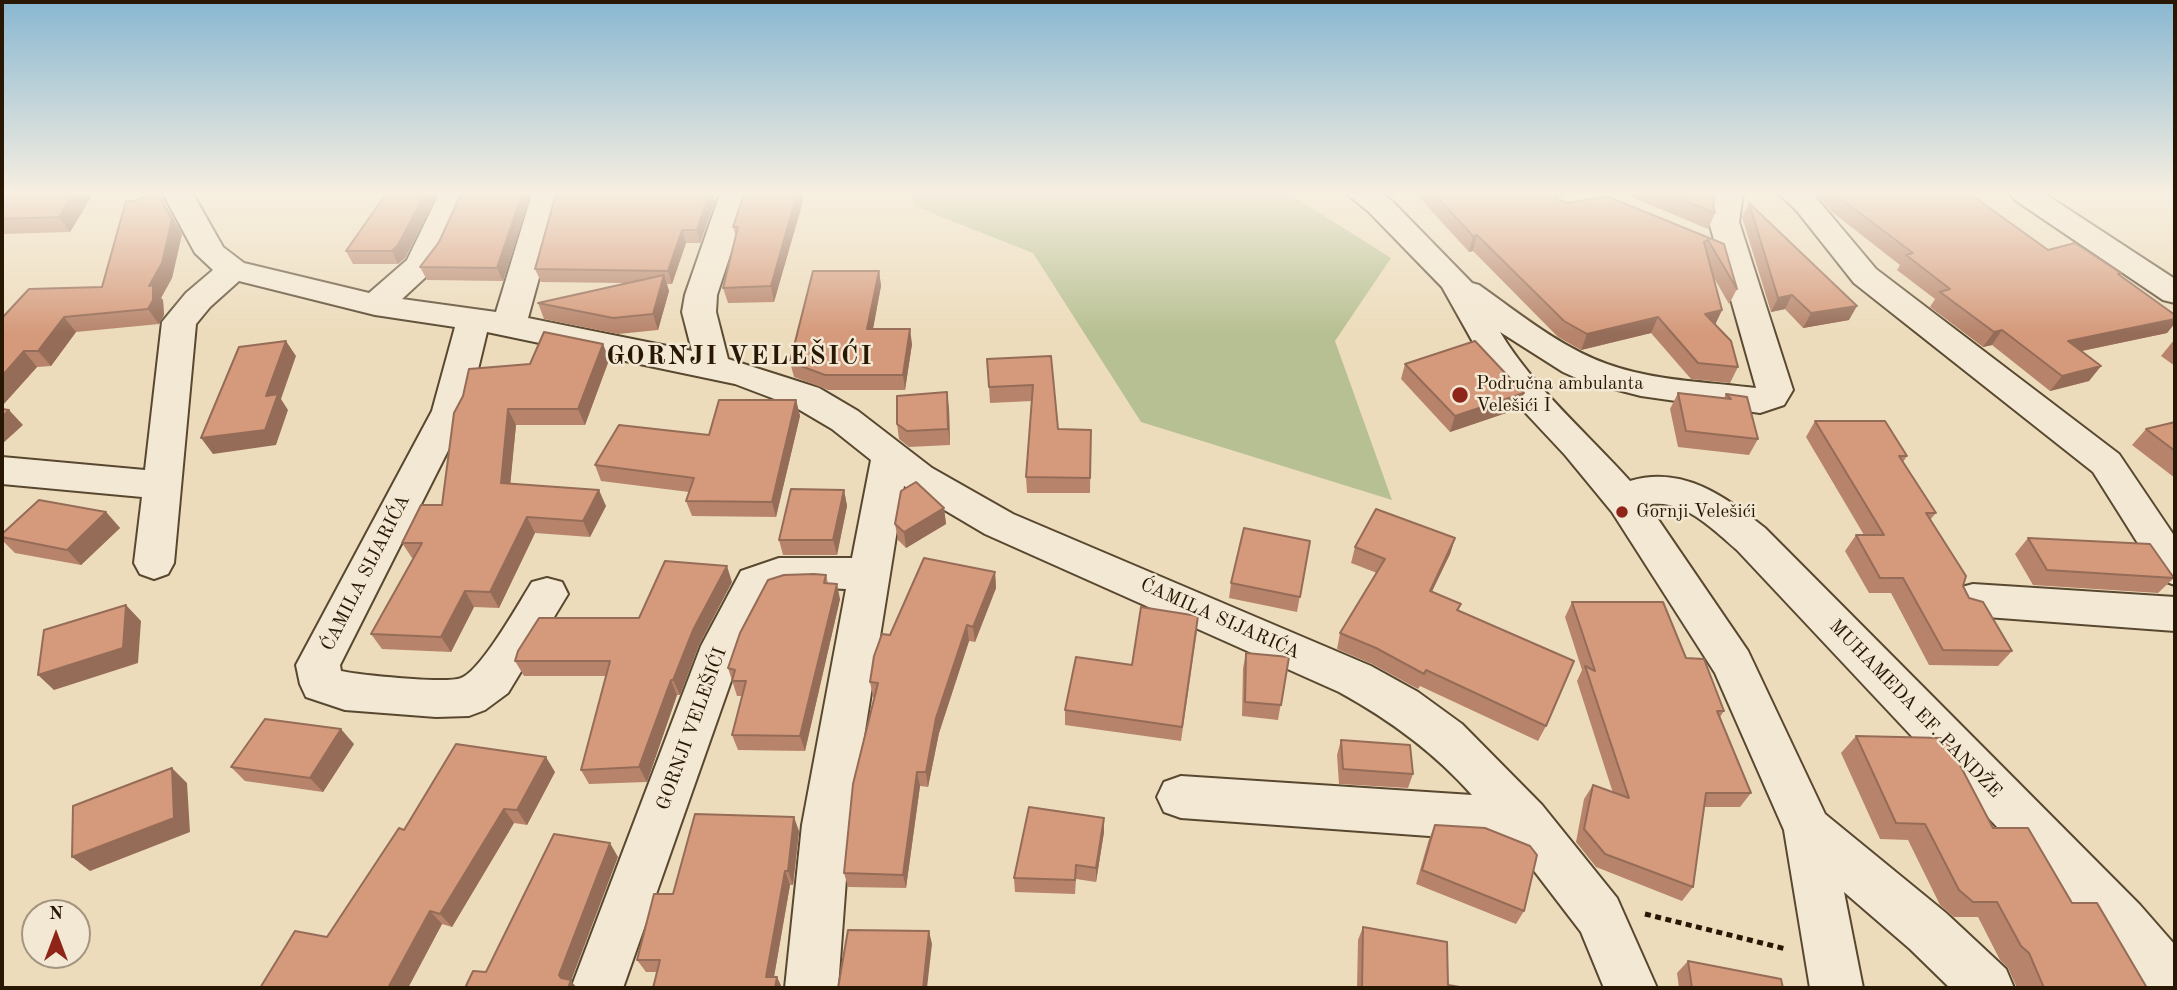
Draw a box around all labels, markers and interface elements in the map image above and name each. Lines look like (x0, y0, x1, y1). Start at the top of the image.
district label: GORNJI VELEŠIĆI (608, 341, 872, 373)
place label: Područna ambulanta Velešići I (1476, 373, 1644, 417)
marker: Područna ambulanta Velešići I (1450, 385, 1470, 405)
street label: ĆAMILA SIJARIĆA (317, 491, 415, 655)
place label: Gornji Velešići (1636, 501, 1756, 523)
marker: Gornji Velešići (1614, 504, 1630, 520)
street label: ĆAMILA SIJARIĆA (1137, 574, 1303, 664)
street label: MUHAMEDA EF. PANDŽE (1824, 615, 2006, 803)
street label: GORNJI VELEŠIĆI (652, 645, 732, 813)
north arrow (21, 899, 91, 969)
text: N (49, 905, 63, 924)

